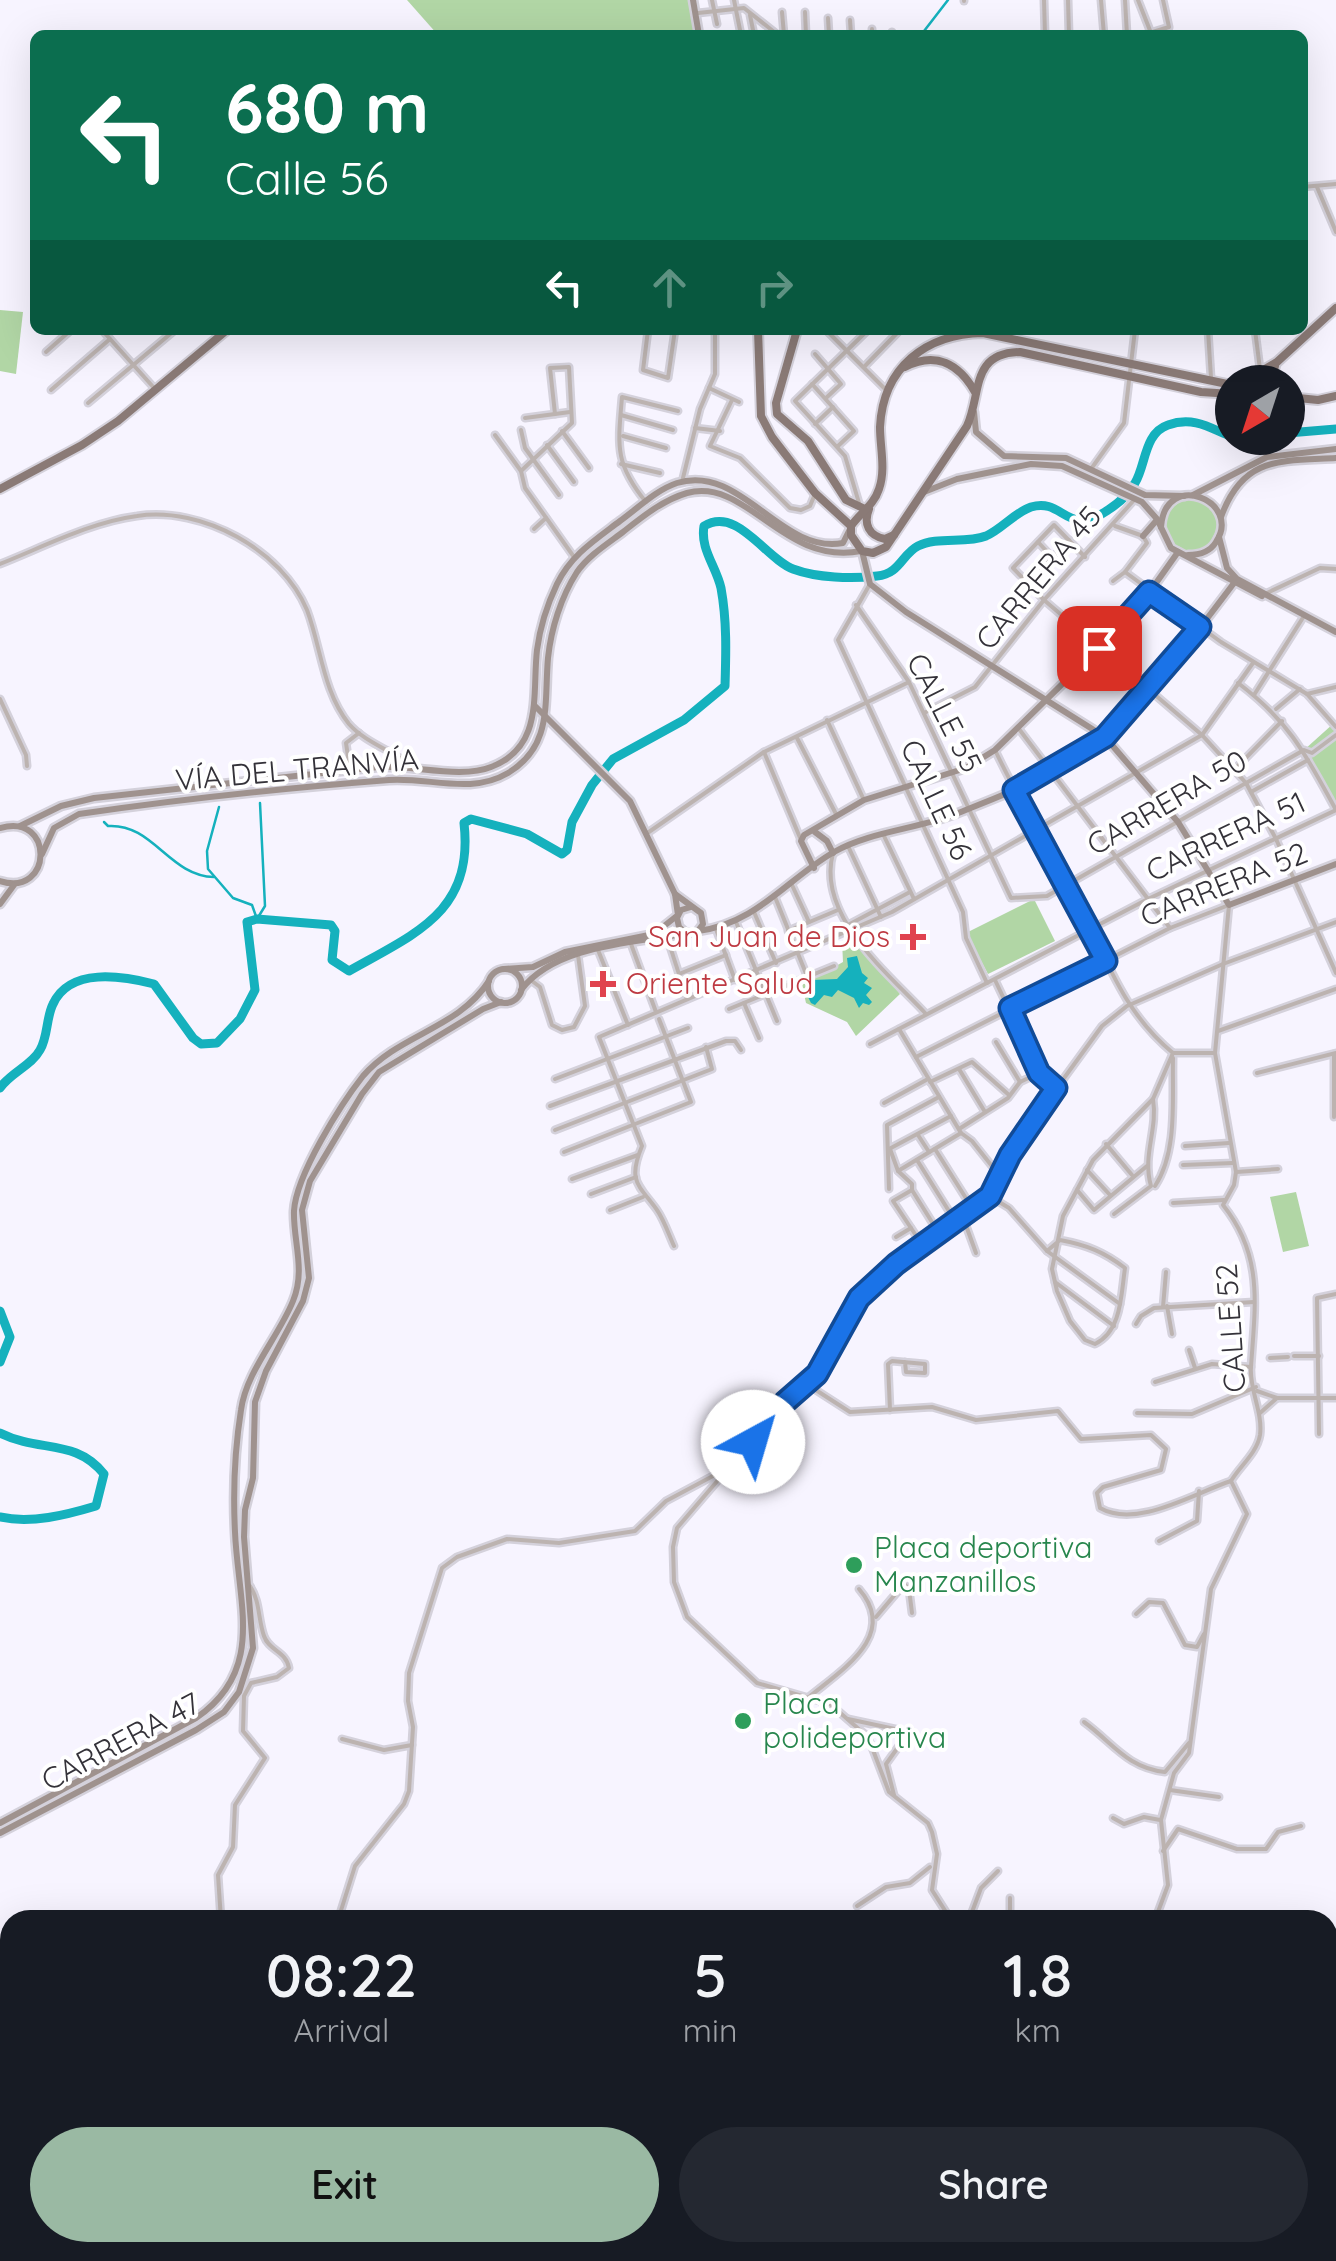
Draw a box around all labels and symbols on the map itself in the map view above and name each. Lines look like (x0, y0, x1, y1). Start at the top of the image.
north arrow (1215, 365, 1305, 455)
street label: CARRERA 45 (967, 498, 1109, 657)
pin (1057, 606, 1142, 691)
street label: CALLE 55 (899, 647, 991, 779)
street label: CALLE 56 (893, 733, 981, 866)
street label: VÍA DEL TRANVÍA (174, 739, 420, 799)
street label: CARRERA 50 (1080, 741, 1253, 863)
street label: CARRERA 51 (1140, 783, 1311, 890)
street label: CARRERA 52 (1134, 833, 1313, 935)
place label: San Juan de Dios (648, 917, 890, 955)
marker: San Juan de Dios (900, 924, 926, 950)
place label: Oriente Salud (626, 964, 813, 1002)
marker: Oriente Salud (590, 971, 616, 997)
street label: CALLE 52 (1207, 1262, 1253, 1394)
position arrow (701, 1390, 805, 1494)
place label: Placa deportiva Manzanillos (874, 1528, 1092, 1600)
marker: Placa deportiva Manzanillos (843, 1554, 865, 1576)
street label: CARRERA 47 (35, 1683, 206, 1799)
place label: Placa polideportiva (763, 1684, 946, 1756)
marker: Placa polideportiva (732, 1710, 754, 1732)

